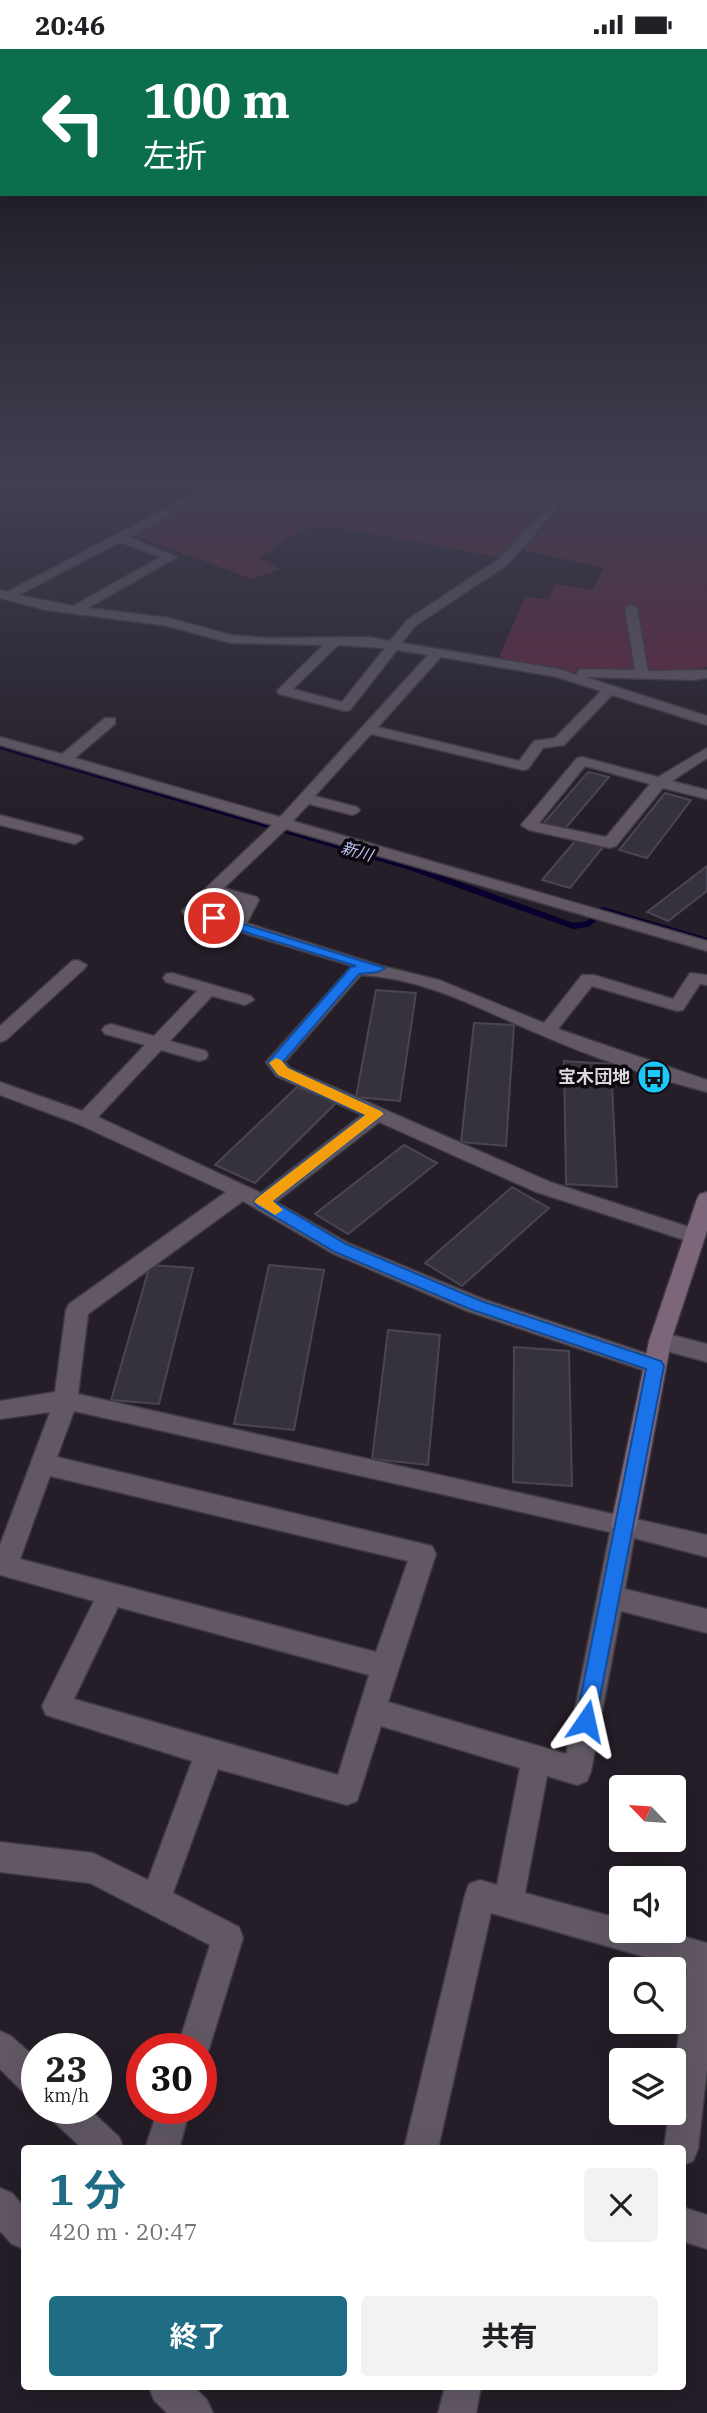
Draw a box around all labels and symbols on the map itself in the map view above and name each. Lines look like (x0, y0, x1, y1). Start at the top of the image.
water label: 新川 (339, 837, 377, 866)
pin (184, 888, 244, 948)
bus stop icon: 宝木団地 (635, 1058, 673, 1096)
place label: 宝木団地 (558, 1065, 630, 1088)
position arrow (549, 1684, 623, 1758)
north arrow (609, 1775, 686, 1851)
speed limit sign: 30 (126, 2033, 217, 2124)

